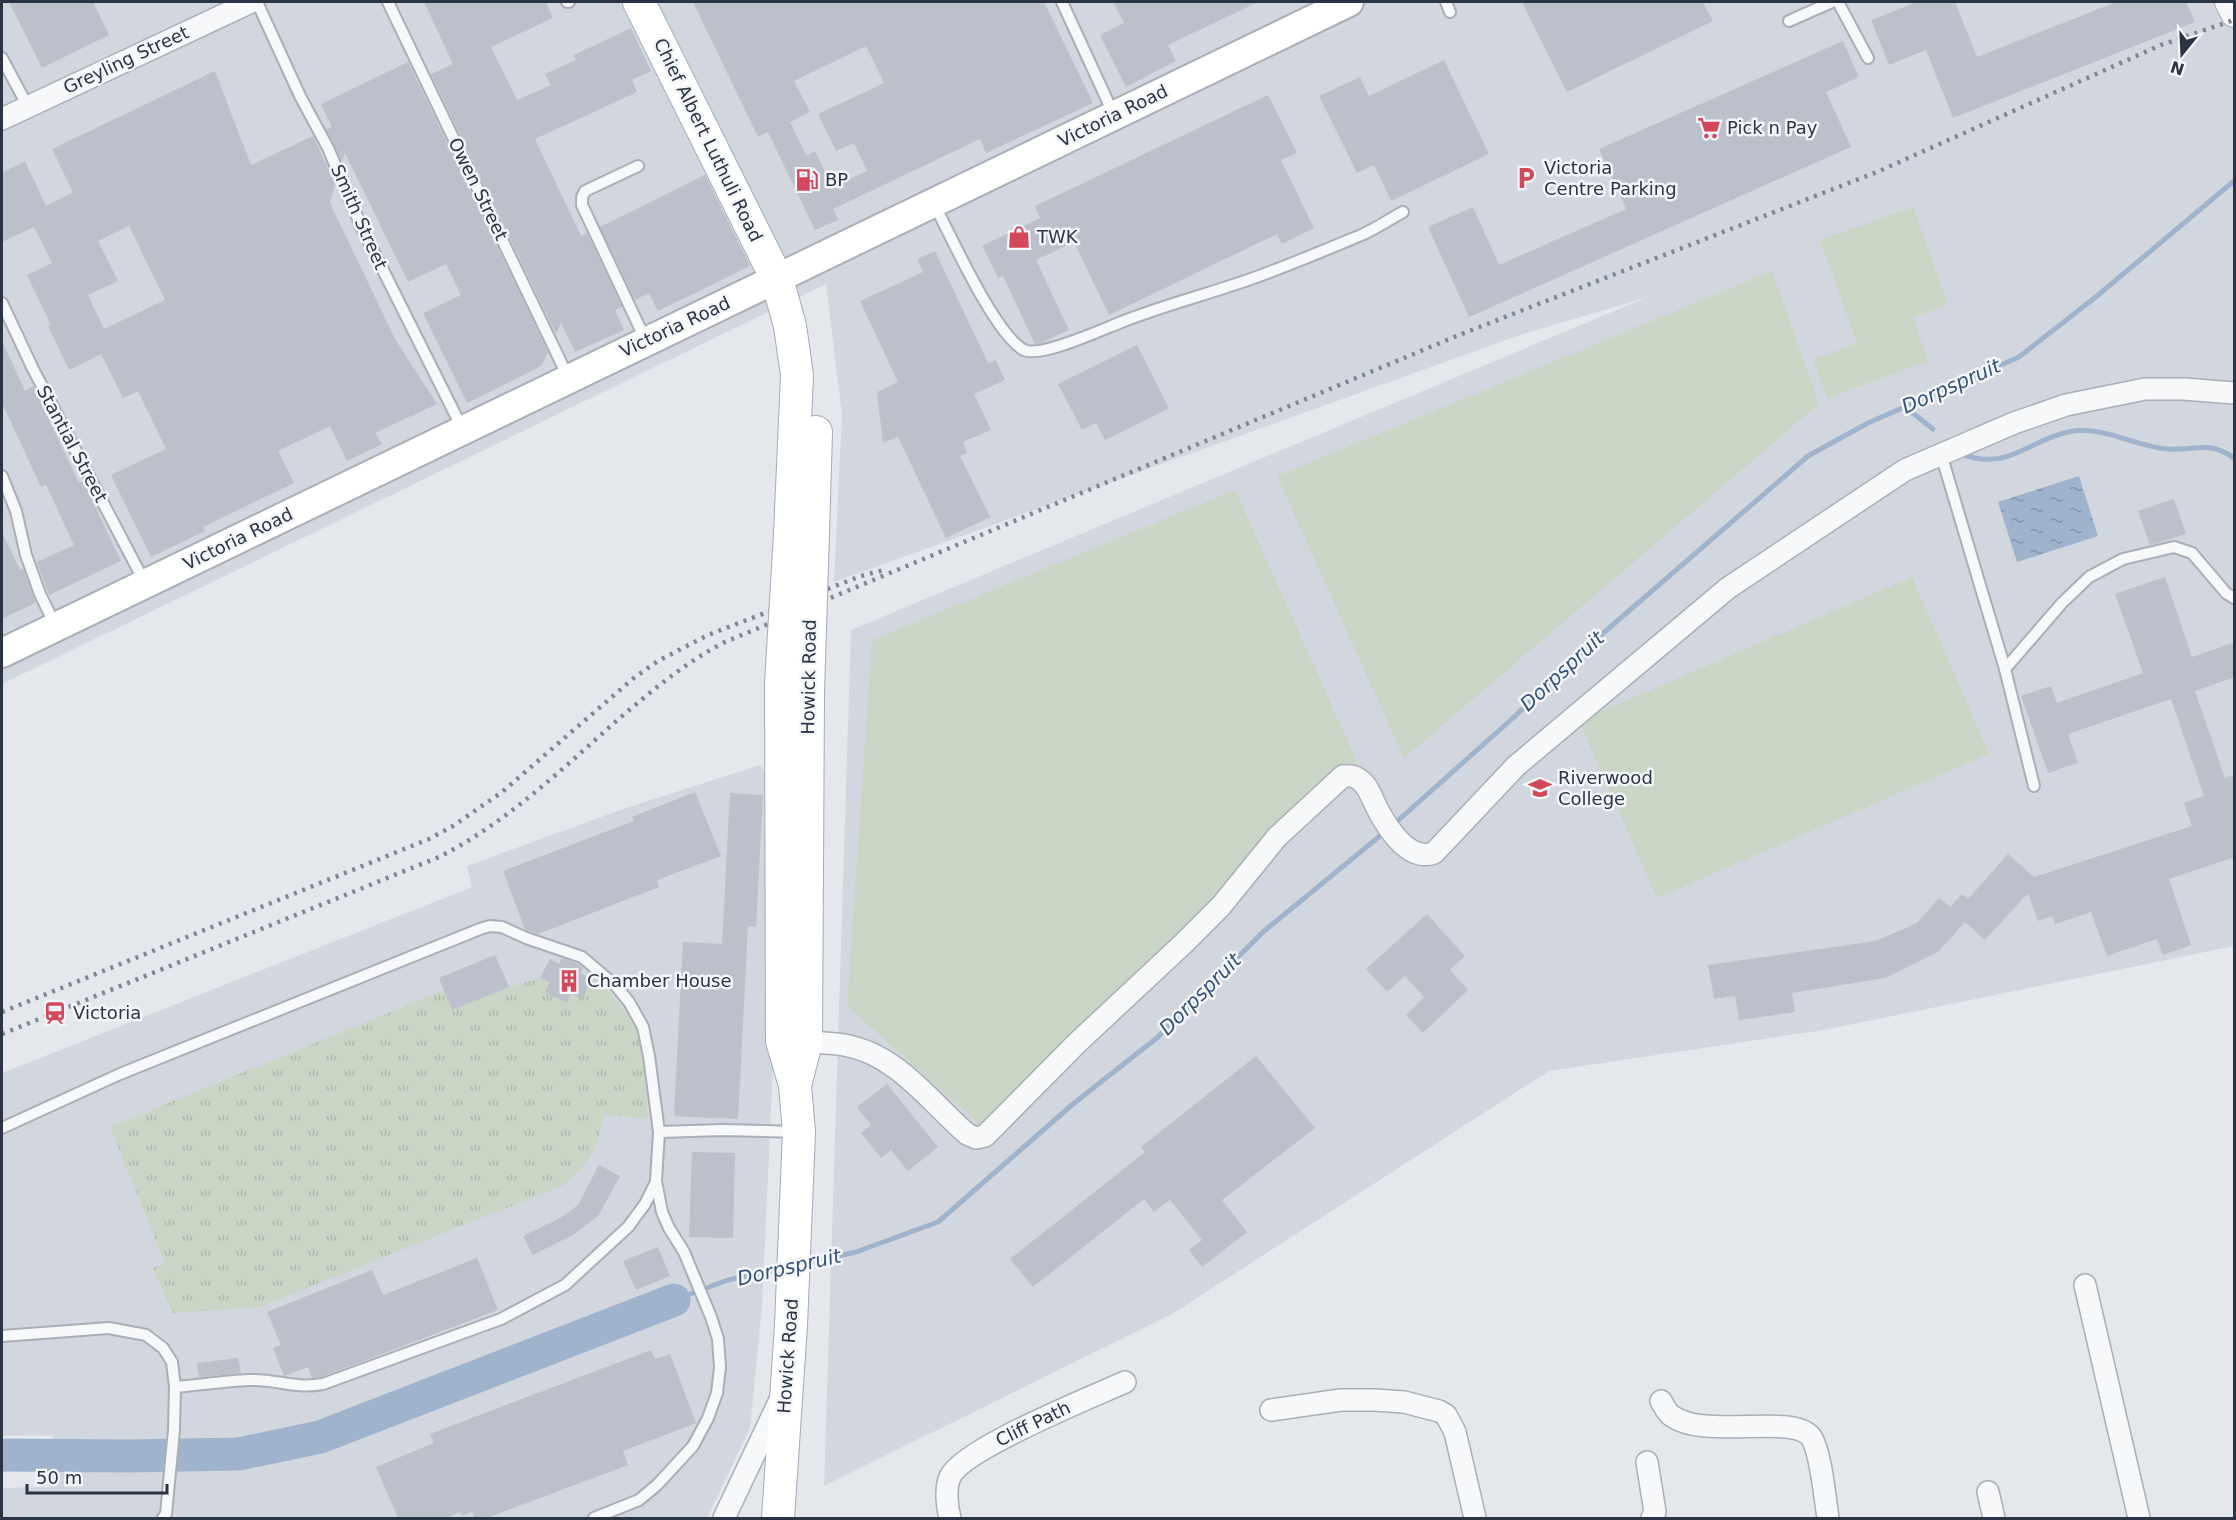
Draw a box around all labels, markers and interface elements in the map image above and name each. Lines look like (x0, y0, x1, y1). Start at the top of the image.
street label: Greyling Street (60, 21, 192, 98)
north arrow (2152, 24, 2212, 84)
street label: Chief Albert Luthuli Road (650, 35, 767, 245)
text: N (2168, 57, 2187, 79)
street label: Victoria Road (1055, 80, 1171, 151)
supermarket icon: Pick n Pay (1696, 115, 1722, 141)
place label: Pick n Pay (1727, 117, 1818, 138)
street label: Owen Street (445, 134, 512, 244)
place label: Victoria Centre Parking (1544, 157, 1677, 199)
street label: Smith Street (327, 161, 392, 273)
parking icon: Victoria Centre Parking (1513, 165, 1539, 191)
fuel station icon: BP (794, 167, 820, 193)
place label: BP (825, 169, 848, 190)
shop icon: TWK (1006, 224, 1032, 250)
place label: TWK (1036, 226, 1079, 247)
street label: Victoria Road (616, 292, 733, 361)
water label: Dorpspruit (1898, 353, 2005, 419)
street label: Stantial Street (33, 382, 112, 506)
street label: Victoria Road (180, 503, 296, 574)
street label: Howick Road (797, 619, 820, 735)
water label: Dorpspruit (1515, 625, 1610, 716)
place label: Riverwood College (1558, 767, 1653, 809)
school or university icon: Riverwood College (1527, 775, 1553, 801)
water label: Dorpspruit (1154, 947, 1247, 1040)
building icon: Chamber House (556, 968, 582, 994)
place label: Chamber House (587, 970, 732, 991)
station icon: Victoria (42, 1000, 68, 1026)
place label: Victoria (73, 1002, 141, 1023)
water label: Dorpspruit (735, 1243, 844, 1291)
street label: Howick Road (773, 1298, 802, 1414)
street label: Cliff Path (992, 1397, 1073, 1451)
scale bar (27, 1457, 166, 1495)
text: 50 m (36, 1467, 82, 1488)

